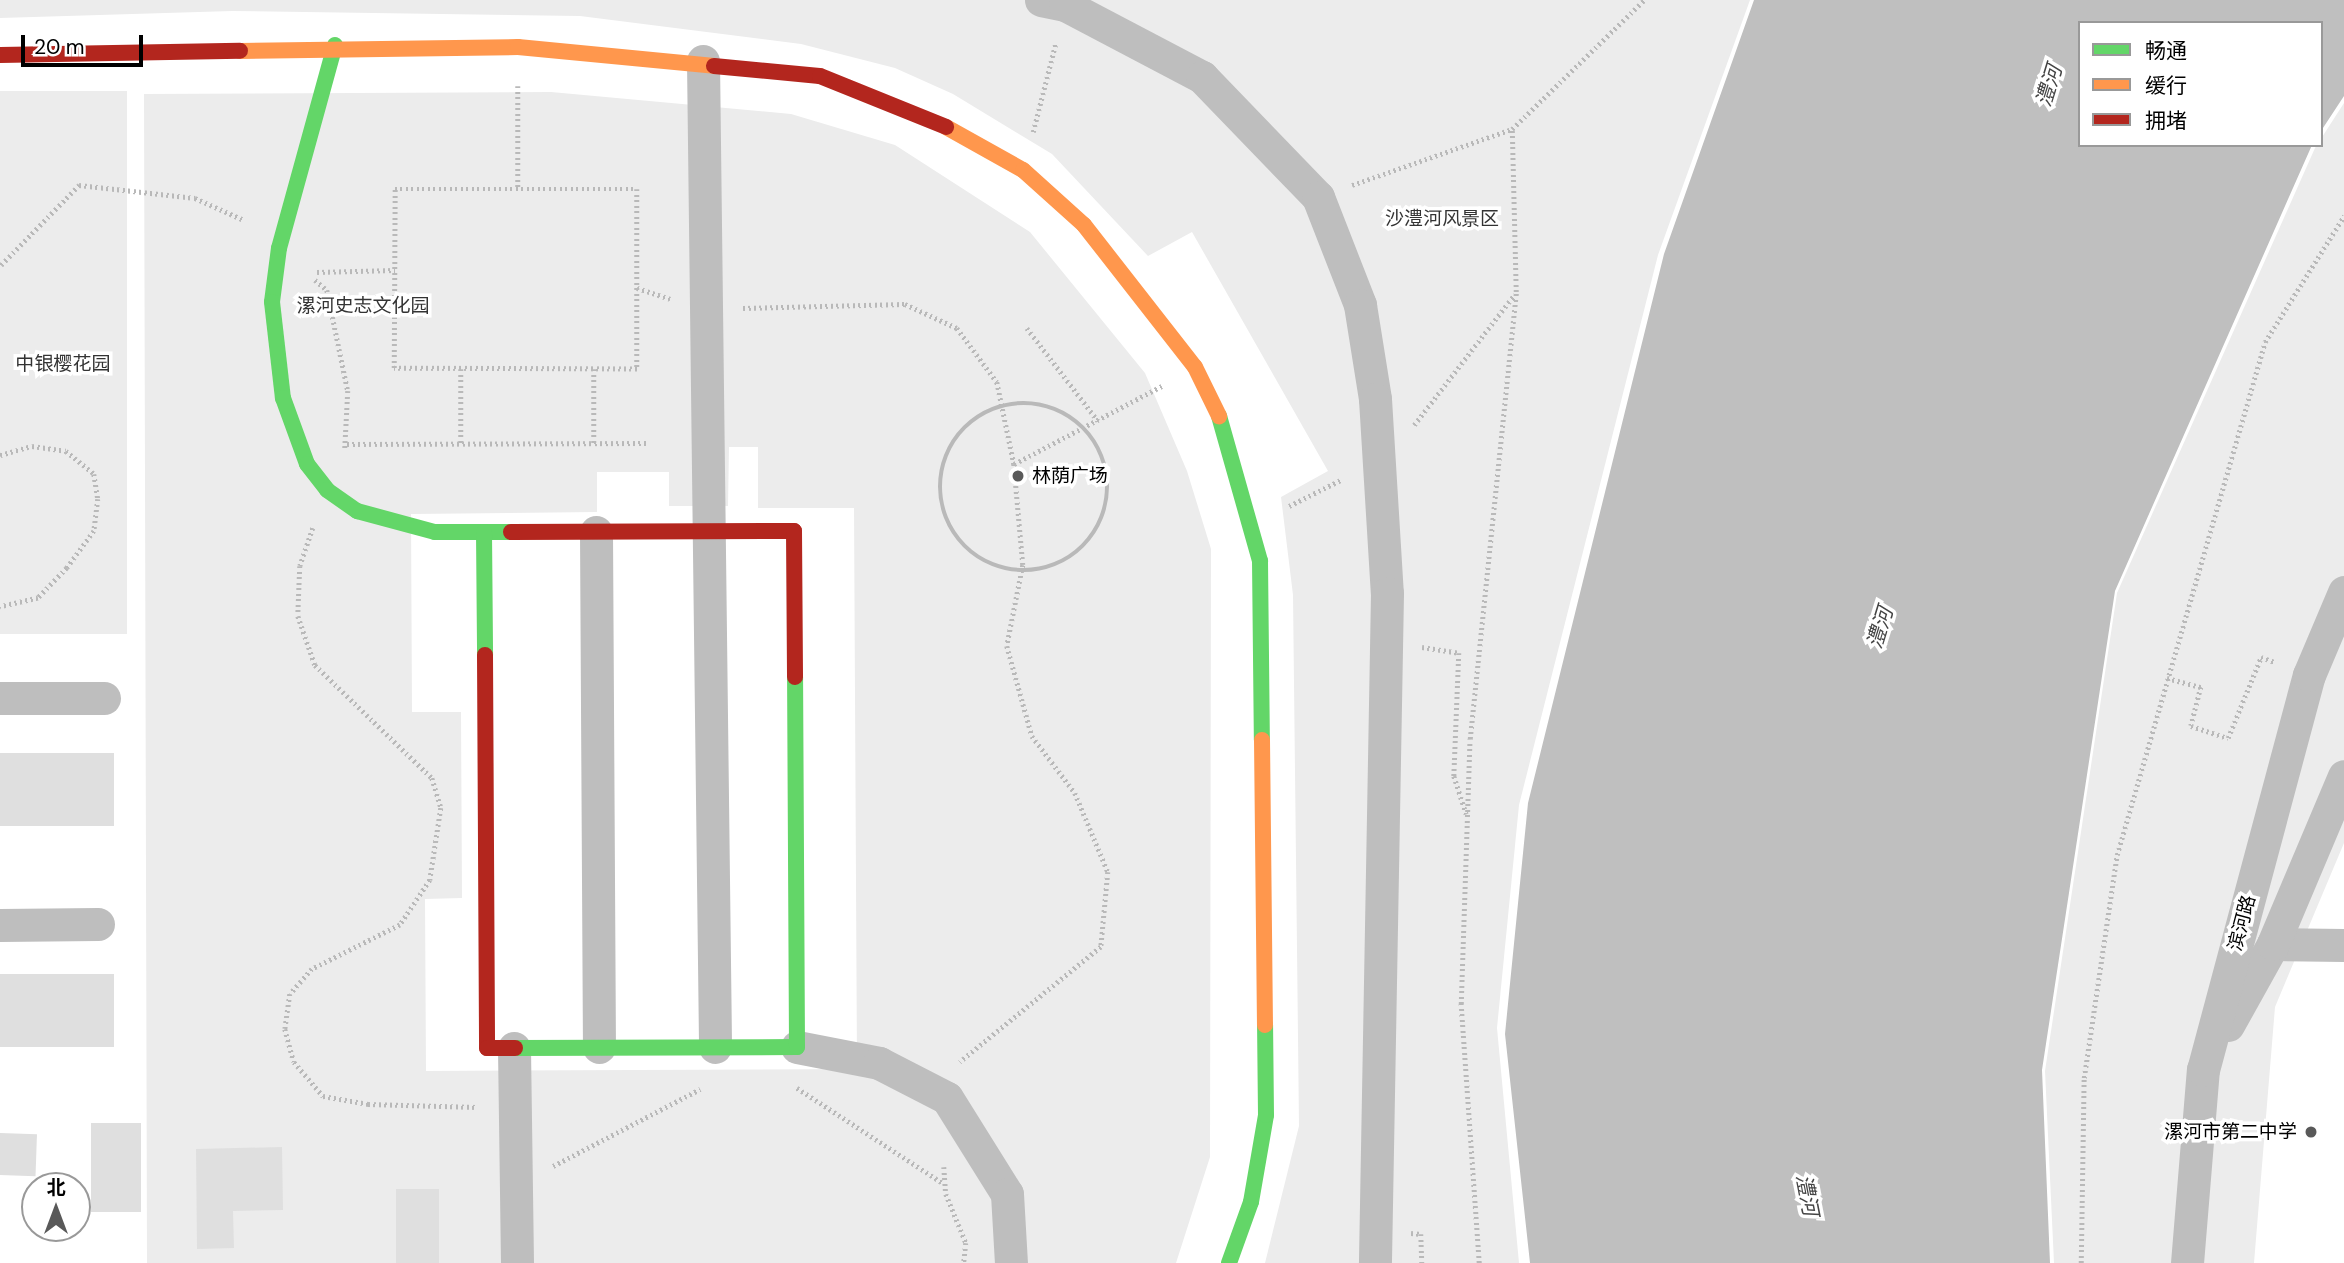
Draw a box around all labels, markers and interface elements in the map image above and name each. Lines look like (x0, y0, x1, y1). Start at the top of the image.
scale bar (24, 21, 147, 65)
legend (2078, 21, 2323, 147)
text: 20 m (34, 33, 85, 61)
text: 畅通 (2145, 37, 2187, 65)
water label: 澧河 (2031, 62, 2067, 110)
text: 缓行 (2145, 72, 2187, 100)
text: 拥堵 (2145, 107, 2187, 135)
park label: 沙澧河风景区 (1385, 208, 1499, 230)
park label: 漯河史志文化园 (297, 295, 429, 317)
park label: 中银樱花园 (16, 353, 110, 375)
place label: 林荫广场 (1032, 465, 1108, 487)
marker: 林荫广场 (1010, 468, 1026, 484)
water label: 澧河 (1862, 604, 1898, 652)
street label: 滨河路 (2224, 893, 2260, 953)
place label: 漯河市第二中学 (2164, 1121, 2297, 1143)
marker: 漯河市第二中学 (2303, 1124, 2319, 1140)
north arrow (21, 1172, 91, 1242)
water label: 澧河 (1791, 1172, 1823, 1218)
text: 北 (46, 1175, 66, 1200)

